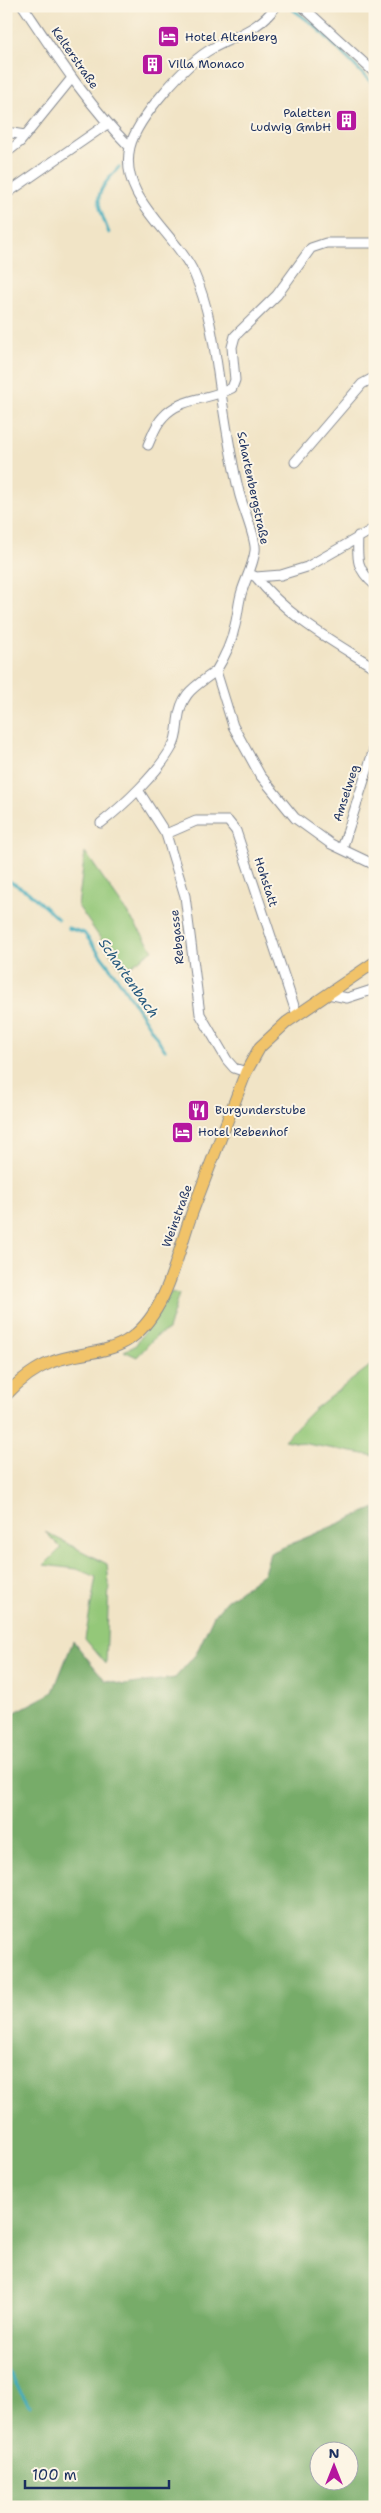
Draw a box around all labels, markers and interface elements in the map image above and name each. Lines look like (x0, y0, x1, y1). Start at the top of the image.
street label: Kelterstraße (48, 24, 102, 92)
hotel icon: Hotel Altenberg (157, 25, 181, 49)
place label: Hotel Altenberg (185, 29, 277, 45)
building icon: Villa Monaco (140, 52, 164, 76)
place label: Villa Monaco (168, 56, 245, 72)
place label: Paletten Ludwig GmbH (250, 105, 331, 135)
building icon: Paletten Ludwig GmbH (335, 108, 359, 132)
street label: Schartenbergstraße (233, 430, 273, 546)
street label: Amselweg (329, 762, 363, 824)
street label: Hohstatt (250, 855, 282, 909)
street label: Rebgasse (166, 909, 188, 965)
water label: Schartenbach (95, 935, 163, 1021)
restaurant icon: Burgunderstube (187, 1098, 211, 1122)
place label: Burgunderstube (215, 1102, 306, 1118)
hotel icon: Hotel Rebenhof (170, 1120, 194, 1144)
place label: Hotel Rebenhof (198, 1124, 288, 1140)
street label: Weinstraße (158, 1182, 196, 1250)
north arrow (308, 2440, 358, 2490)
text: N (328, 2444, 340, 2462)
scale bar (25, 2458, 169, 2490)
text: 100 m (32, 2465, 77, 2485)

